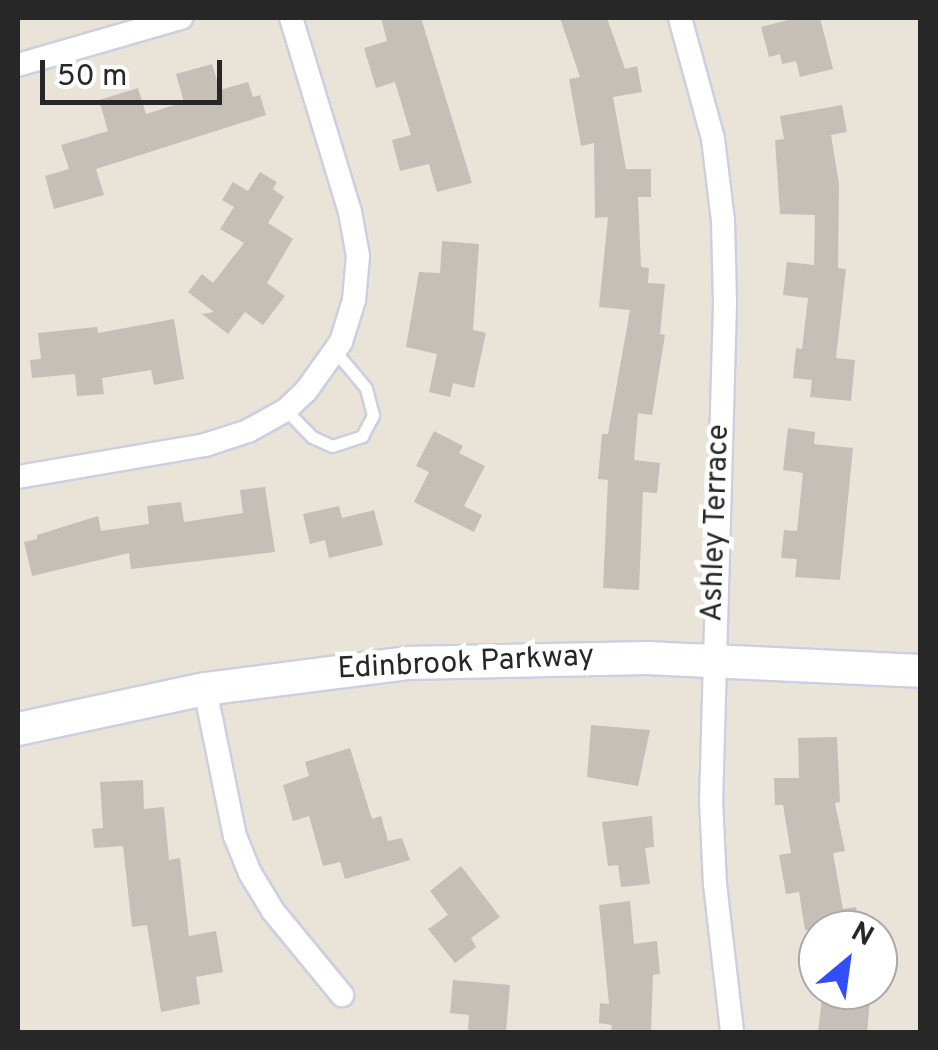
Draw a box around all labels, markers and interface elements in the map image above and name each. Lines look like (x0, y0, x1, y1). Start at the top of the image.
scale bar (45, 40, 228, 102)
text: 50 m (57, 59, 127, 96)
street label: Ashley Terrace (696, 423, 738, 623)
street label: Edinbrook Parkway (337, 639, 595, 689)
north arrow (798, 910, 898, 1010)
text: N (844, 915, 879, 956)

